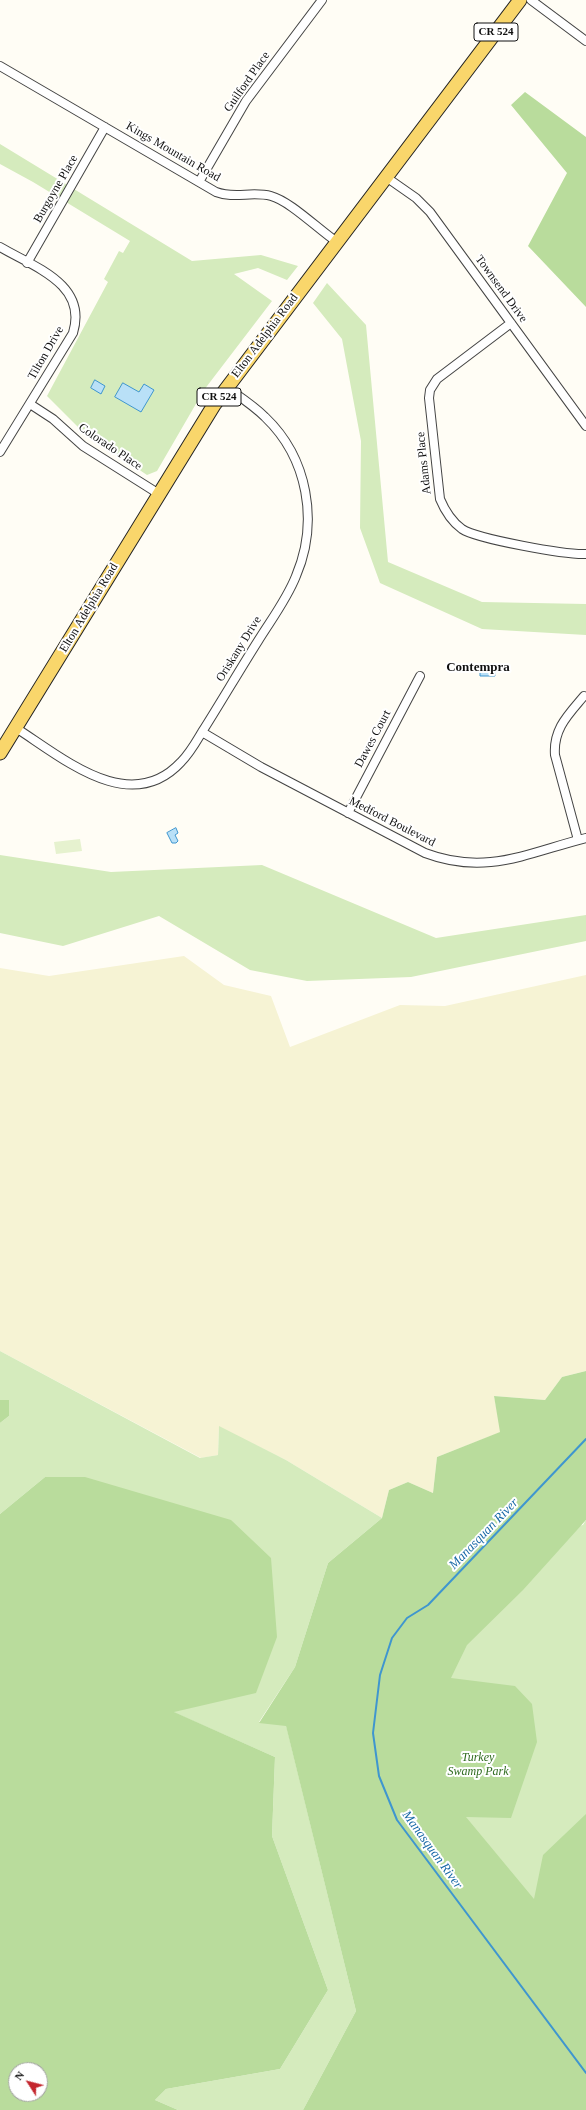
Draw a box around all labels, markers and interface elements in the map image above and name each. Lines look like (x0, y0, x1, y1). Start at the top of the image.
road number: CR 524 (474, 23, 518, 41)
street label: Guilford Place (221, 49, 273, 115)
street label: Kings Mountain Road (123, 119, 223, 185)
street label: Burgoyne Place (31, 152, 81, 226)
street label: Townsend Drive (472, 253, 530, 325)
street label: Elton Adelphia Road (229, 291, 301, 381)
street label: Tilton Drive (25, 324, 67, 382)
road number: CR 524 (197, 388, 241, 406)
street label: Colorado Place (75, 420, 145, 474)
street label: Adams Place (414, 431, 434, 495)
street label: Elton Adelphia Road (57, 561, 121, 655)
street label: Oriskany Drive (213, 614, 265, 684)
district label: Contempra (446, 660, 510, 676)
street label: Dawes Court (352, 708, 394, 770)
street label: Medford Boulevard (346, 794, 438, 850)
water label: Manasquan River (446, 1495, 522, 1573)
park label: Turkey Swamp Park (448, 1751, 508, 1779)
water label: Manasquan River (398, 1808, 466, 1892)
north arrow (8, 2062, 48, 2102)
text: N (12, 2069, 26, 2082)

